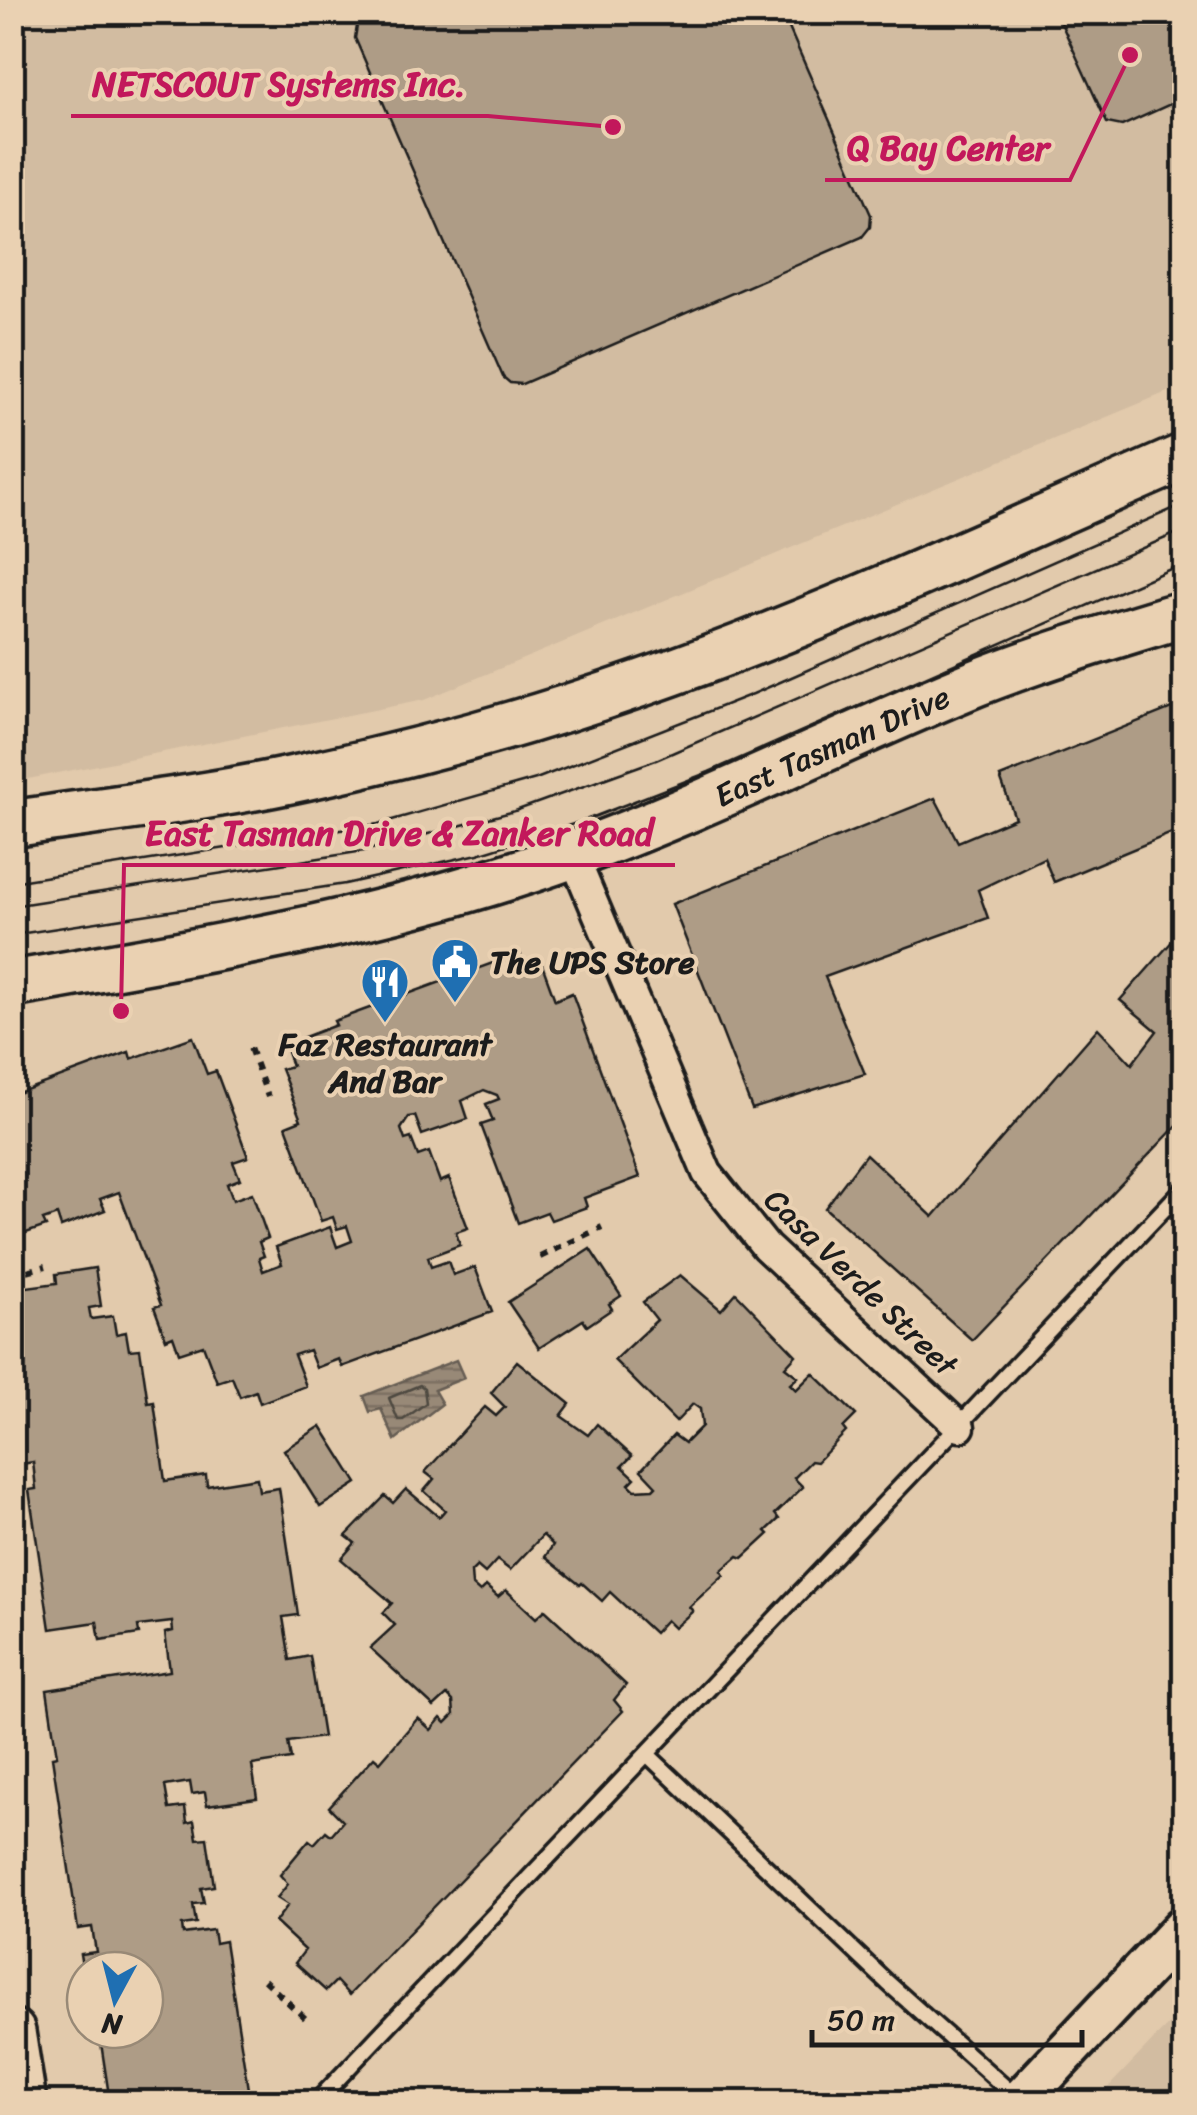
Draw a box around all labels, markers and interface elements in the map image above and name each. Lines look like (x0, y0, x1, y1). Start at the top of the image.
callout: NETSCOUT Systems Inc. (71, 51, 488, 116)
text: NETSCOUT Systems Inc. (91, 53, 466, 115)
callout: Q Bay Center (825, 115, 1070, 180)
text: Q Bay Center (847, 117, 1052, 179)
street label: East Tasman Drive (705, 669, 960, 824)
callout: East Tasman Drive & Zanker Road (124, 800, 675, 865)
text: East Tasman Drive & Zanker Road (145, 802, 657, 864)
place label: The UPS Store (490, 934, 695, 991)
public building icon: The UPS Store (429, 936, 481, 1004)
restaurant icon: Faz Restaurant And Bar (359, 956, 411, 1024)
place label: Faz Restaurant And Bar (277, 1016, 494, 1110)
street label: Casa Verde Street (750, 1174, 972, 1392)
north arrow (65, 1950, 165, 2050)
scale bar (812, 1985, 1082, 2047)
text: 50 m (827, 1993, 895, 2047)
text: N (99, 1999, 126, 2050)

